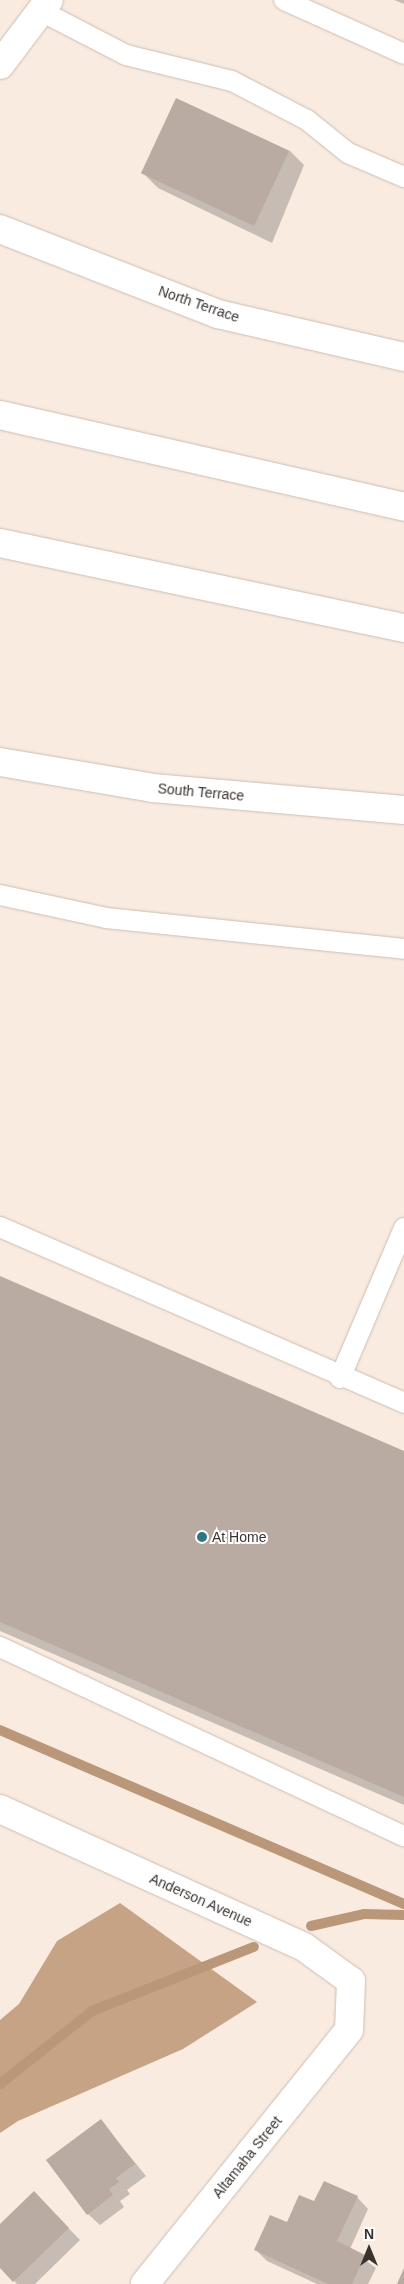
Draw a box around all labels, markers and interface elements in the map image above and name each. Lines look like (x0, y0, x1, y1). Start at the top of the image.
street label: North Terrace (156, 282, 242, 326)
street label: South Terrace (157, 780, 245, 804)
place label: At Home (212, 1529, 266, 1545)
marker: At Home (196, 1531, 208, 1543)
street label: Anderson Avenue (147, 1870, 255, 1930)
street label: Altamaha Street (209, 2113, 285, 2201)
north arrow (344, 2224, 394, 2274)
text: N (364, 2226, 374, 2242)

